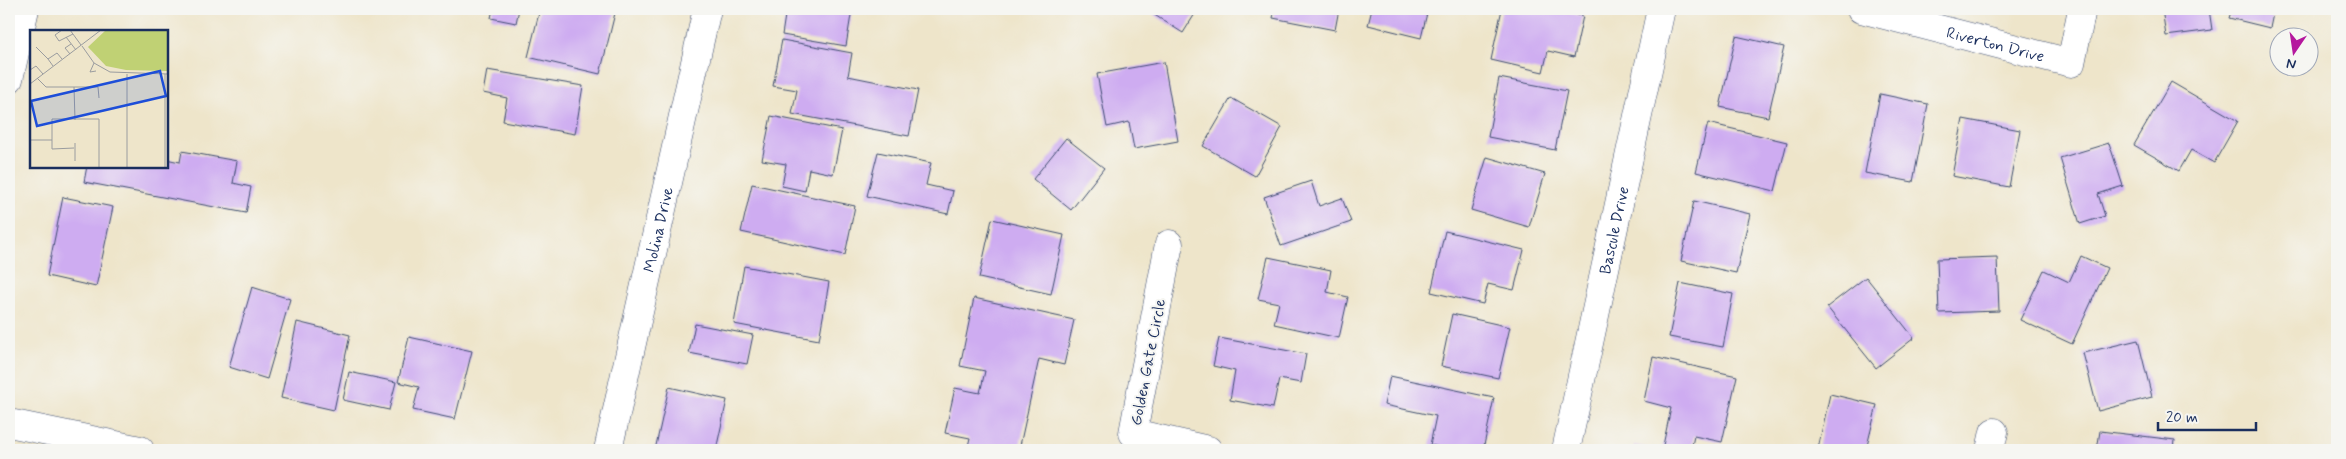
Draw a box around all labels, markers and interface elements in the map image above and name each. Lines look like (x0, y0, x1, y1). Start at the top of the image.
street label: Riverton Drive (1944, 22, 2046, 68)
north arrow (2268, 28, 2318, 78)
inset map (30, 30, 168, 168)
text: N (2285, 54, 2298, 74)
street label: Bascule Drive (1595, 184, 1635, 276)
street label: Molina Drive (639, 185, 679, 275)
street label: Golden Gate Circle (1126, 297, 1171, 427)
scale bar (2158, 399, 2256, 431)
text: 20 m (2166, 408, 2198, 428)

